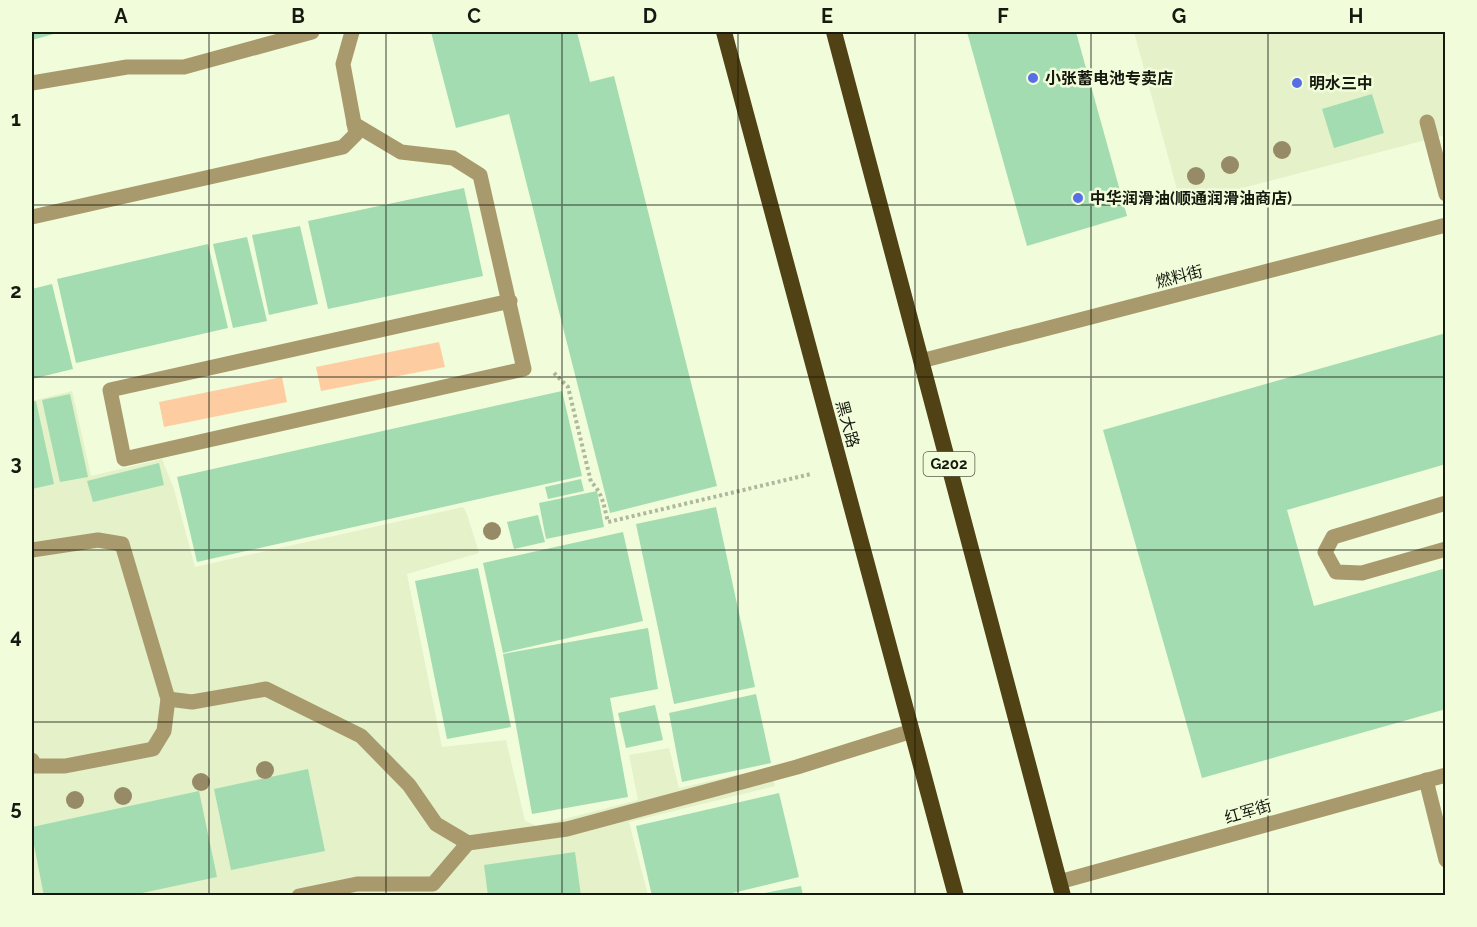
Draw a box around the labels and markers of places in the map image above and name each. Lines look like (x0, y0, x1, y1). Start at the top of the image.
place label: 小张蓄电池专卖店 (1045, 69, 1173, 88)
marker: 小张蓄电池专卖店 (1026, 71, 1040, 85)
place label: 明水三中 (1309, 74, 1373, 93)
marker: 明水三中 (1290, 76, 1304, 90)
place label: 中华润滑油(顺通润滑油商店) (1090, 189, 1292, 208)
marker: 中华润滑油(顺通润滑油商店) (1071, 191, 1085, 205)

